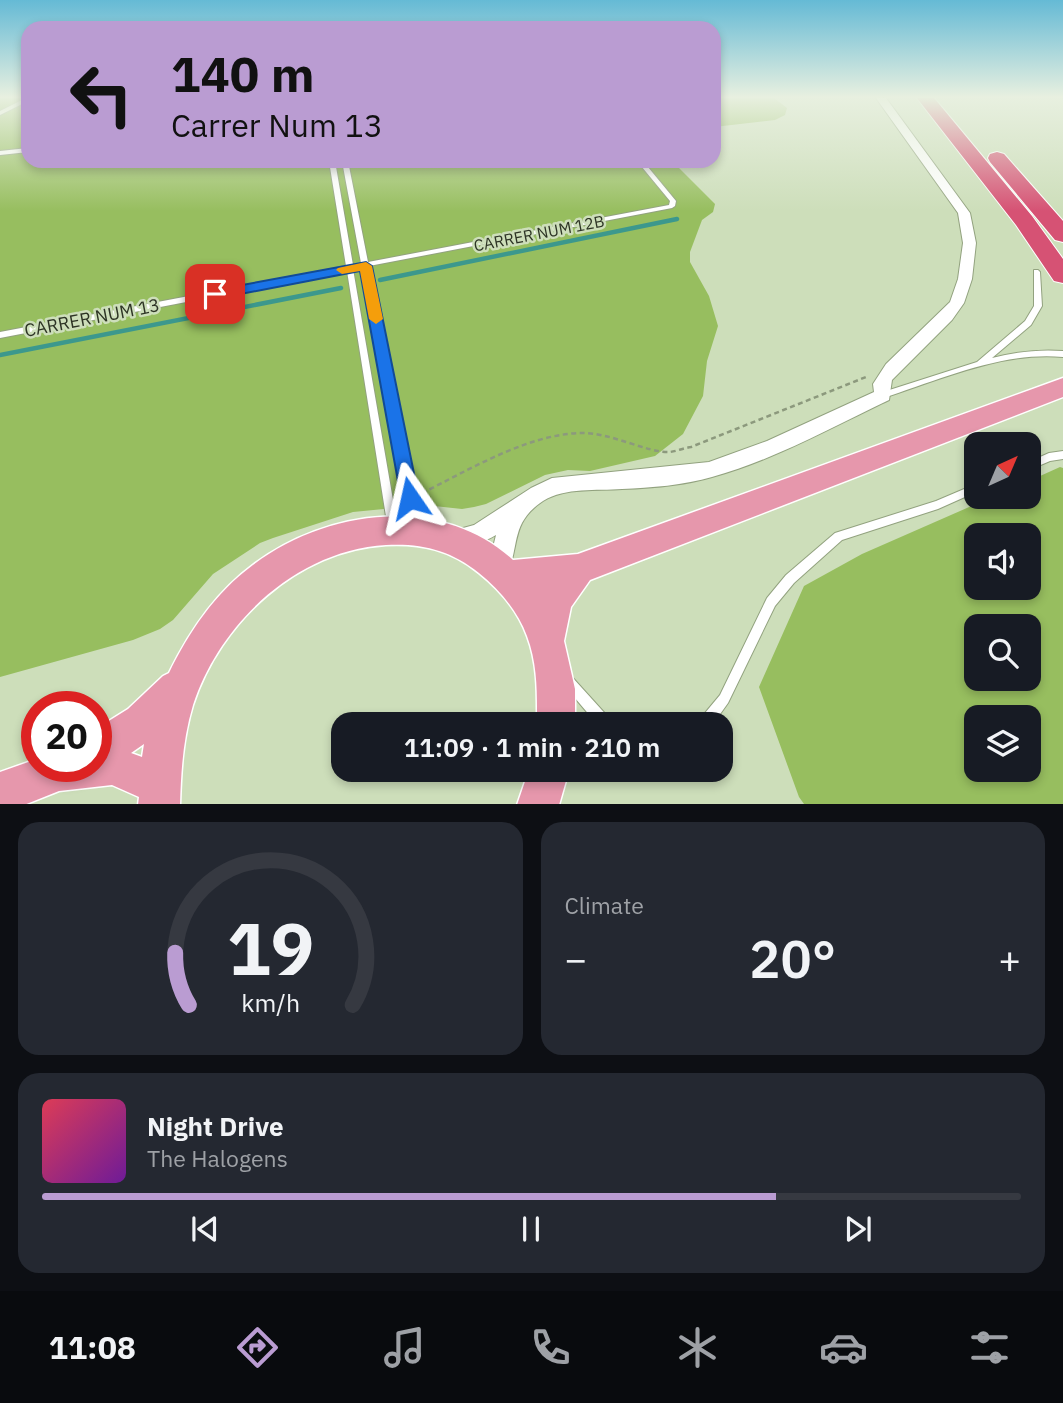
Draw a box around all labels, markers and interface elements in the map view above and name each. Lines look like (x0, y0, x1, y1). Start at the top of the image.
text: 140 m (171, 42, 315, 105)
icon: left (56, 49, 147, 140)
text: Carrer Num 13 (171, 104, 383, 146)
street label: CARRER NUM 12B (472, 211, 606, 255)
pin (185, 264, 245, 324)
icon: arrive (196, 275, 234, 313)
street label: CARRER NUM 13 (22, 293, 162, 342)
north arrow (964, 432, 1041, 509)
map controls (964, 432, 1041, 782)
position arrow (373, 461, 447, 535)
button: sound (964, 523, 1041, 600)
button: search (964, 614, 1041, 691)
speed limit sign: 20 (21, 691, 112, 782)
button: layers (964, 705, 1041, 782)
text: 11:09 · 1 min · 210 m (404, 730, 660, 764)
text: Climate (565, 890, 644, 920)
text: 19 (227, 900, 314, 995)
text: 20° (749, 925, 836, 992)
text: − (565, 934, 587, 983)
text: + (998, 934, 1021, 983)
text: km/h (241, 985, 300, 1018)
text: Night Drive (147, 1109, 284, 1143)
text: The Halogens (147, 1143, 288, 1173)
icon: previous (186, 1210, 224, 1248)
icon: pause (512, 1210, 550, 1248)
icon: next (839, 1210, 877, 1248)
icon: directions (233, 1323, 282, 1372)
icon: music (380, 1323, 429, 1372)
icon: phone (526, 1323, 575, 1372)
icon: climate (673, 1323, 722, 1372)
icon: car (819, 1323, 868, 1372)
icon: filters (965, 1323, 1014, 1372)
text: 11:08 (49, 1326, 136, 1368)

